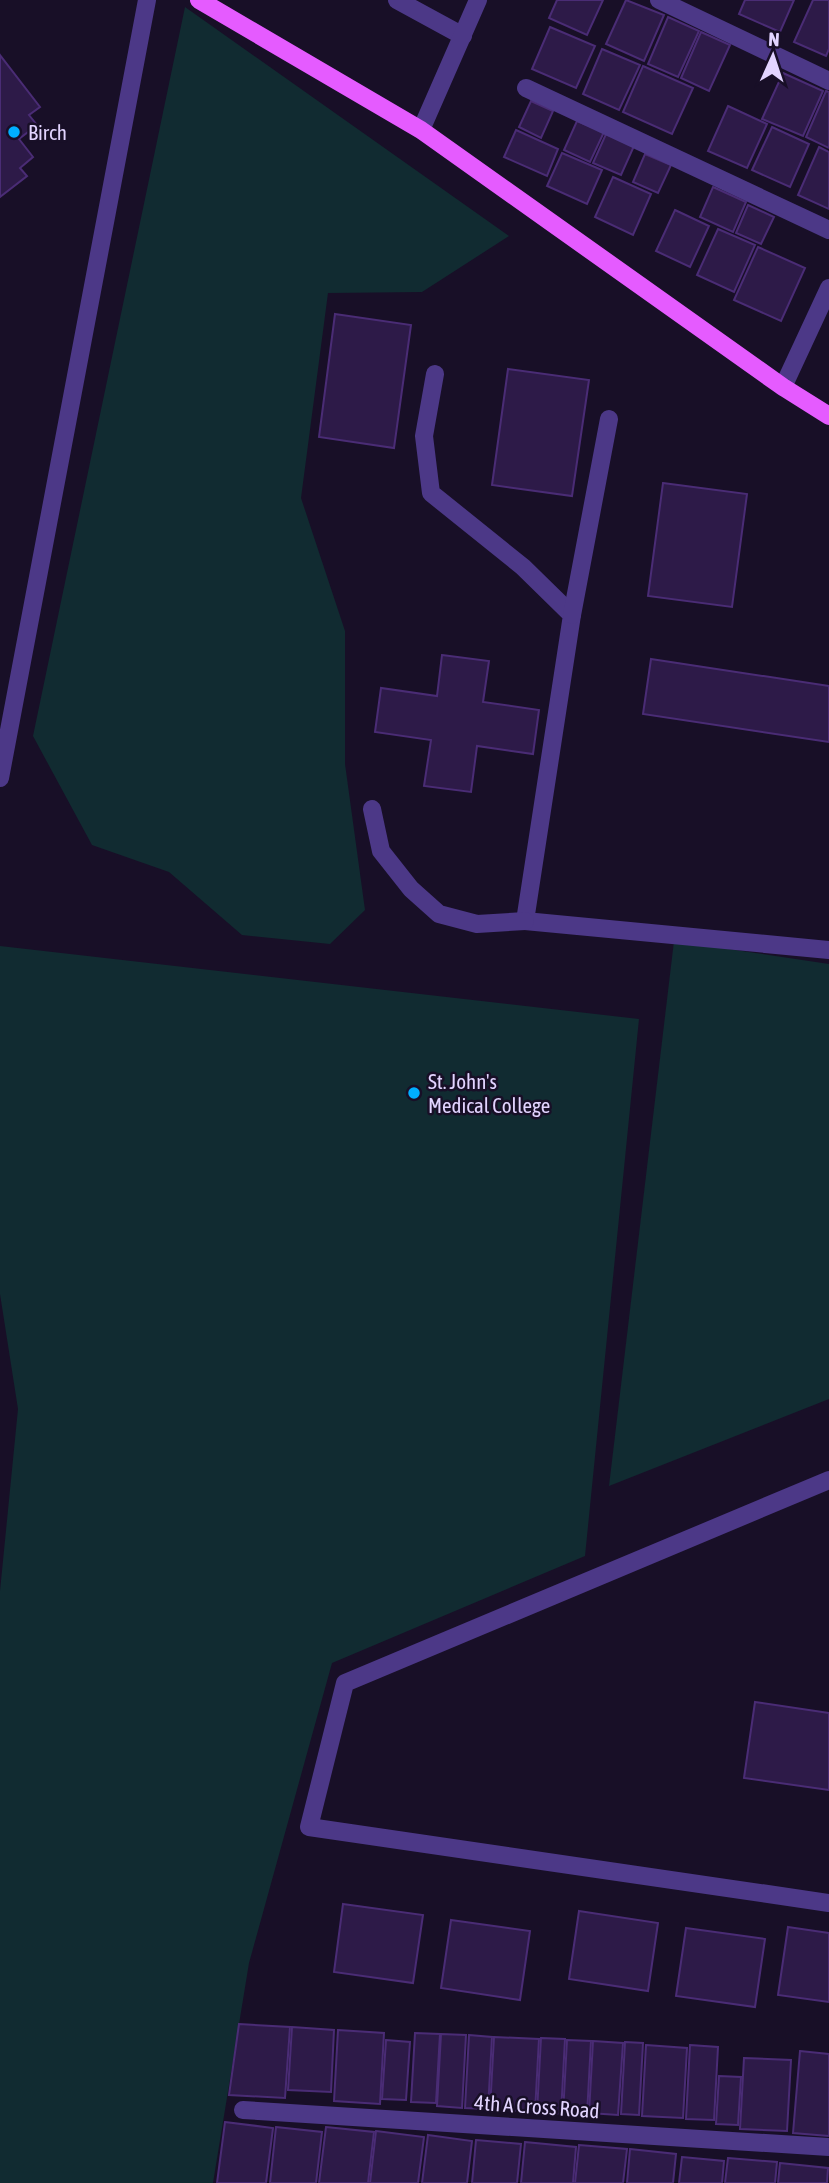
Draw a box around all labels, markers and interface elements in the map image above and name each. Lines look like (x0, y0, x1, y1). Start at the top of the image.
north arrow (738, 21, 808, 91)
text: N (768, 28, 780, 50)
place label: Birch (28, 120, 67, 144)
marker: Birch (6, 124, 22, 140)
place label: St. John's Medical College (428, 1069, 550, 1117)
marker: St. John's Medical College (406, 1085, 422, 1101)
street label: 4th A Cross Road (474, 2090, 600, 2122)

